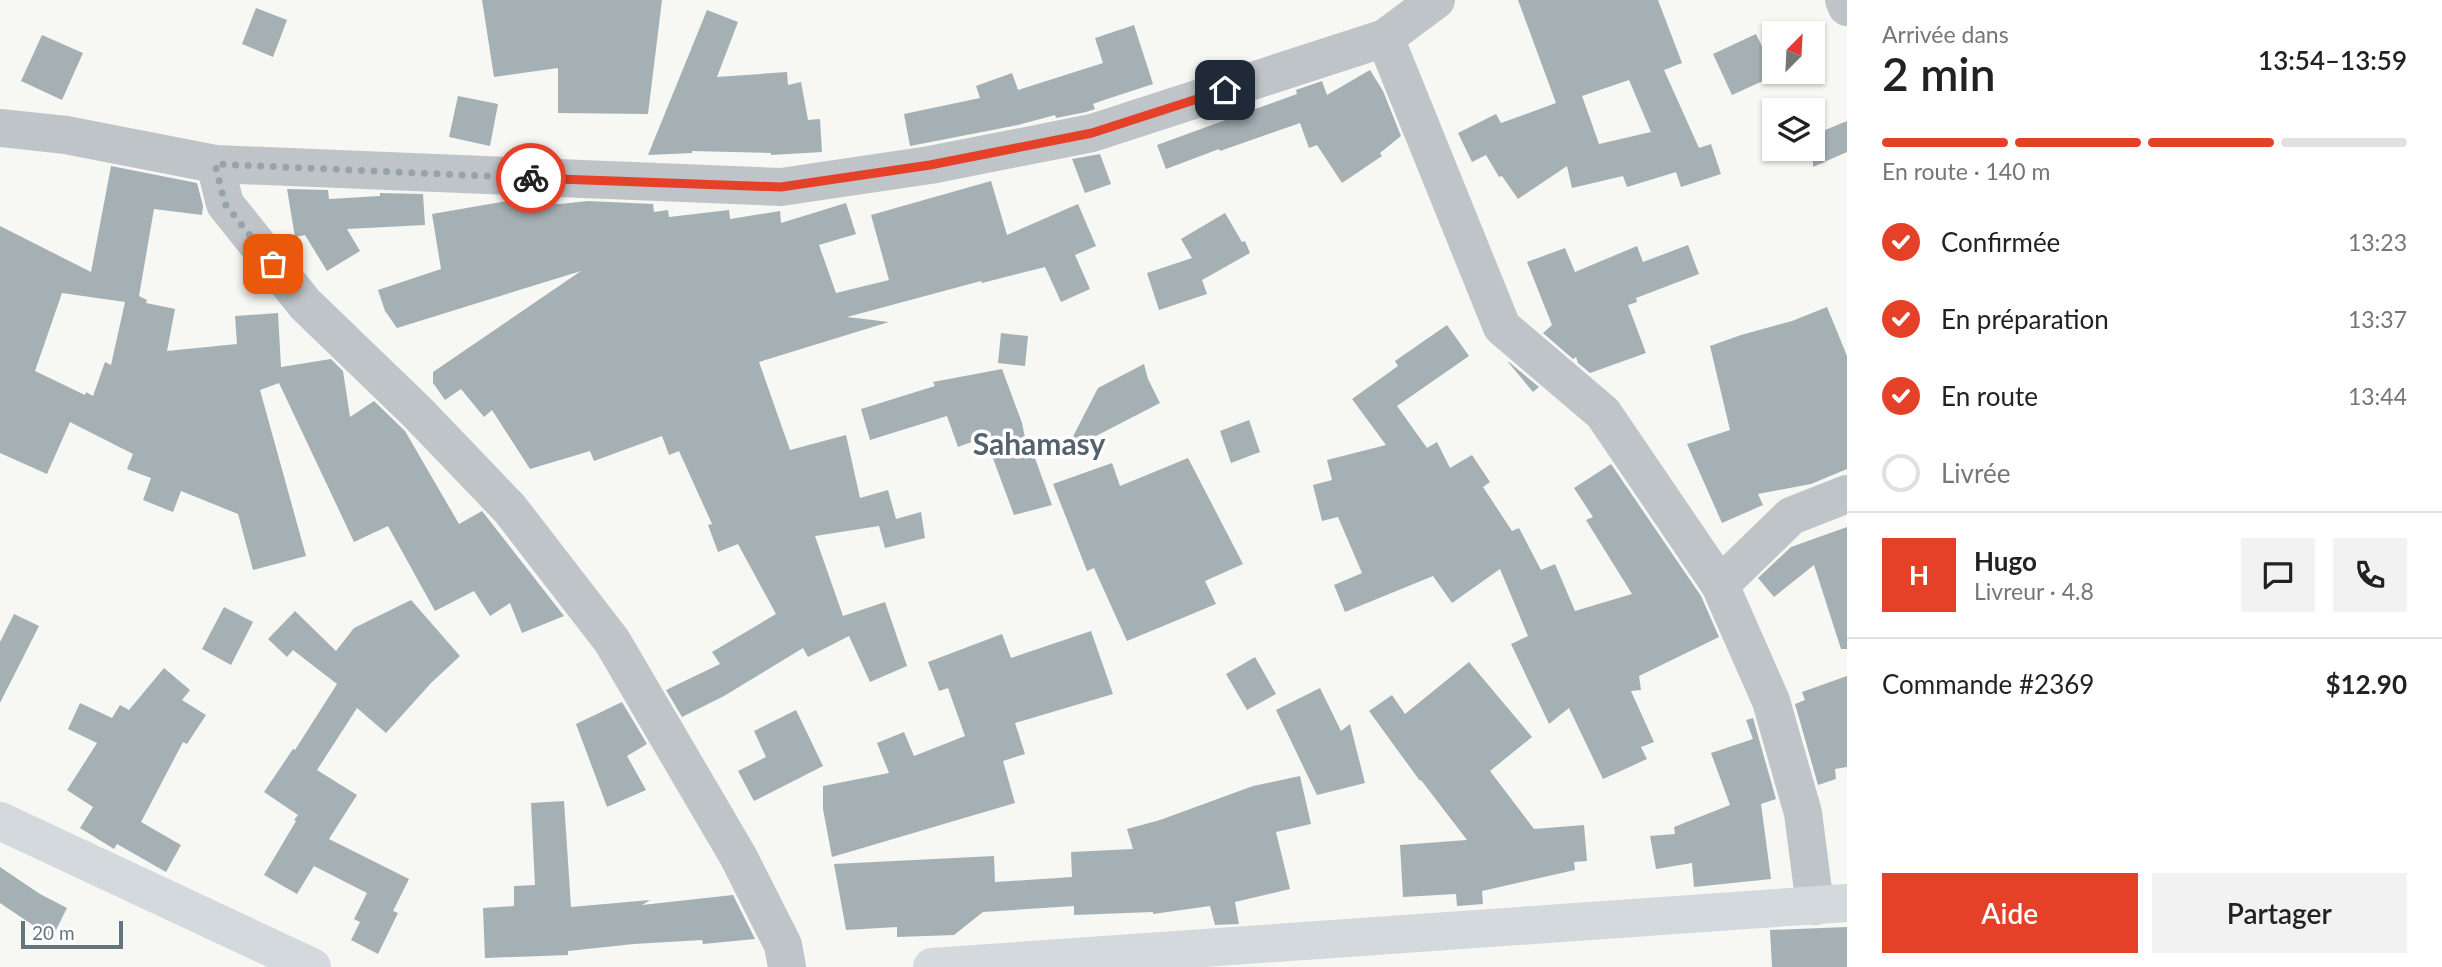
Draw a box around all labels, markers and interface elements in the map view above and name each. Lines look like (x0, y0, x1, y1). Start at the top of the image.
text: Arrivée dans (1882, 20, 2009, 48)
north arrow (1762, 21, 1825, 84)
map controls (1762, 21, 1825, 161)
text: 13:54–13:59 (2258, 44, 2407, 76)
text: 2 min (1882, 46, 1996, 101)
pin (1195, 60, 1255, 120)
icon: home (1206, 71, 1244, 109)
button: layers (1762, 98, 1825, 161)
courier (496, 143, 566, 213)
text: En route · 140 m (1882, 157, 2050, 185)
icon: bike (512, 159, 550, 197)
icon: check (1882, 223, 1920, 261)
text: Confirmée (1941, 226, 2060, 258)
text: 13:23 (2348, 228, 2407, 256)
pin (243, 234, 303, 294)
icon: bag (254, 245, 292, 283)
icon: check (1882, 300, 1920, 338)
text: En préparation (1941, 303, 2109, 335)
text: 13:37 (2348, 305, 2407, 333)
icon: check (1882, 377, 1920, 415)
text: En route (1941, 380, 2038, 412)
text: 13:44 (2348, 382, 2407, 410)
district label: Sahamasy (973, 425, 1106, 461)
text: Livrée (1941, 457, 2010, 489)
button: chat (2241, 538, 2315, 612)
button: phone (2333, 538, 2407, 612)
text: Hugo (1974, 545, 2037, 577)
text: H (1909, 559, 1929, 591)
text: Livreur · 4.8 (1974, 577, 2094, 605)
text: Commande #2369 (1882, 668, 2094, 700)
text: $12.90 (2325, 668, 2407, 700)
button: Aide (1882, 873, 2138, 953)
button: Partager (2152, 873, 2407, 953)
scale bar (21, 918, 122, 950)
text: 20 m (32, 921, 75, 944)

